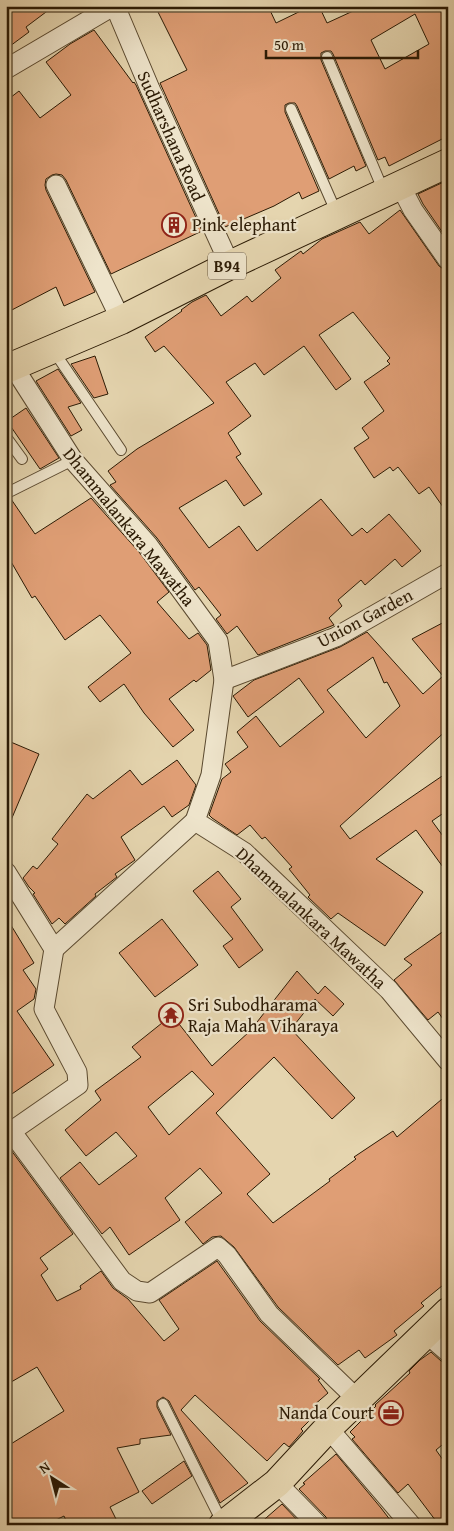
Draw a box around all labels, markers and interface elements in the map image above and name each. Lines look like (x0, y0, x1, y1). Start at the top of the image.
scale bar (266, 28, 419, 60)
text: 50 m (274, 34, 305, 55)
street label: Sudharshana Road (131, 66, 212, 206)
place label: Pink elephant (192, 211, 297, 238)
building icon: Pink elephant (161, 212, 187, 238)
road number: B94 (208, 252, 246, 280)
street label: Dhammalankara Mawatha (57, 441, 202, 612)
street label: Union Garden (312, 581, 417, 654)
street label: Dhammalankara Mawatha (230, 840, 393, 995)
place label: Sri Subodharama Raja Maha Viharaya (188, 991, 339, 1039)
temple icon: Sri Subodharama Raja Maha Viharaya (158, 1002, 184, 1028)
place label: Nanda Court (279, 1399, 375, 1426)
office icon: Nanda Court (378, 1400, 404, 1426)
north arrow (28, 1454, 78, 1504)
text: N (35, 1456, 55, 1478)

